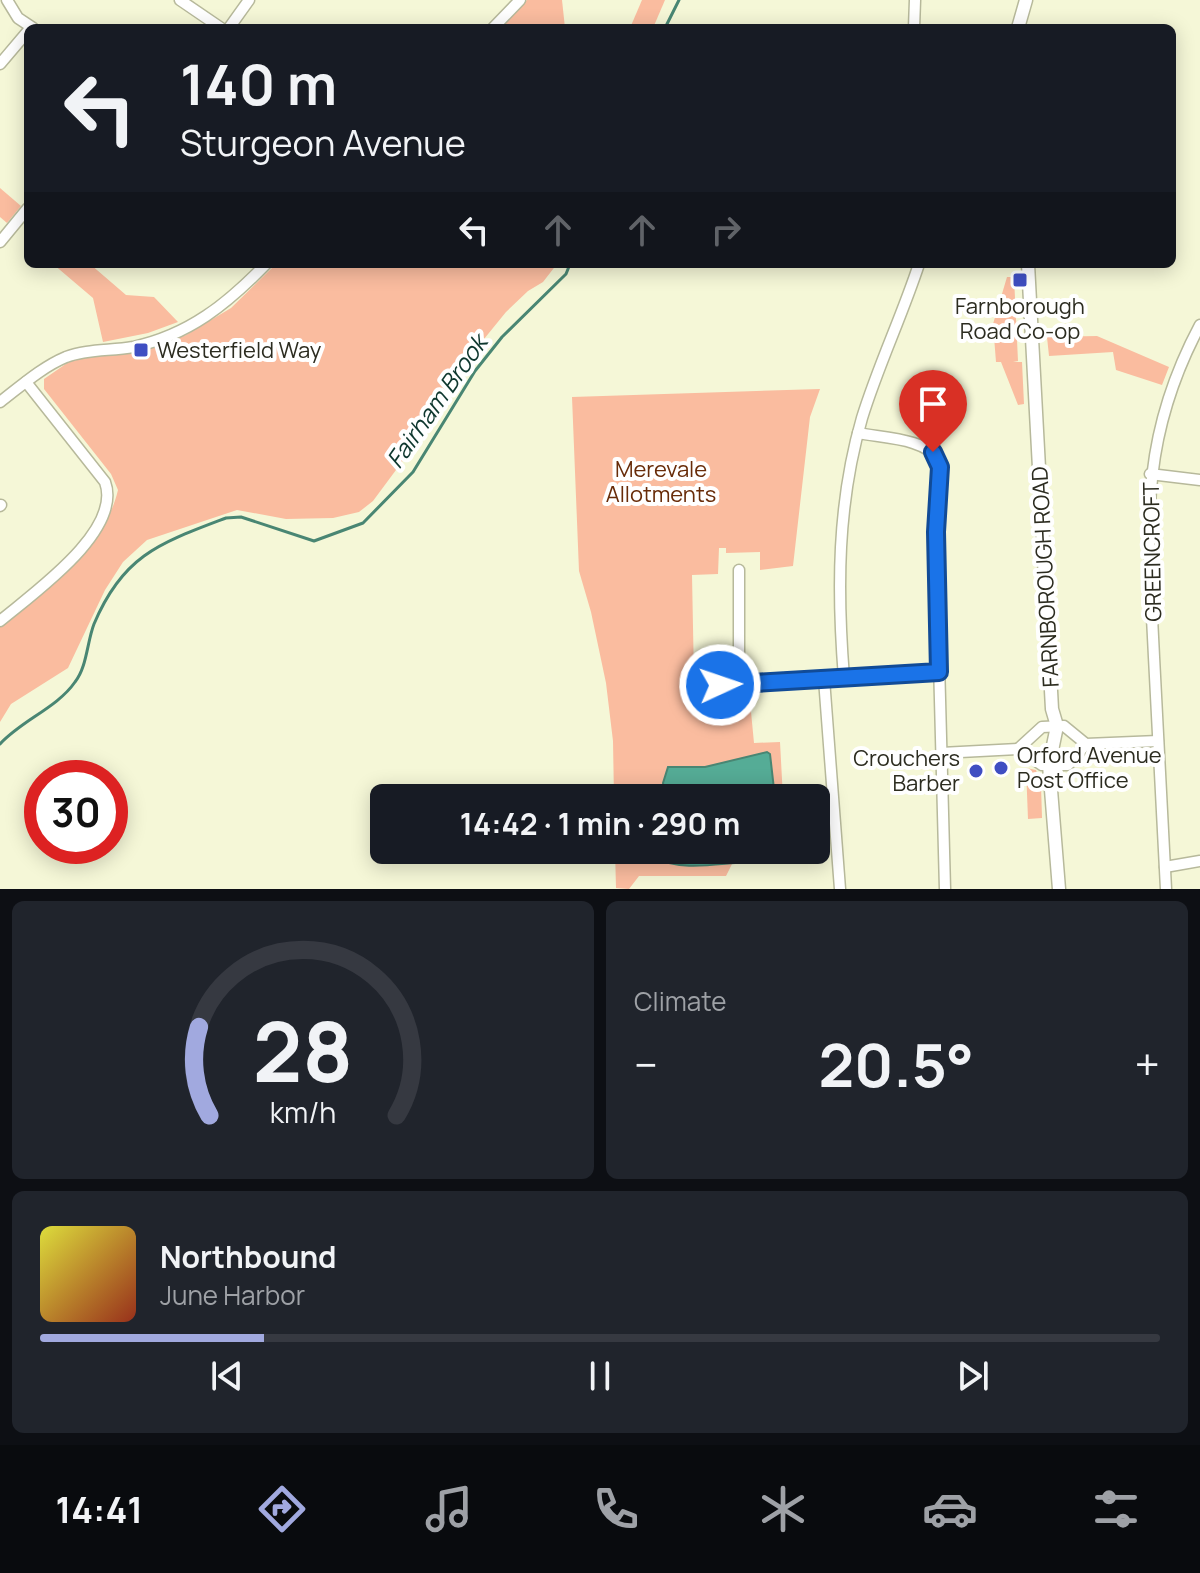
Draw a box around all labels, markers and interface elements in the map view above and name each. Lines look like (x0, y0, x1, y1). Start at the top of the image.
text: 140 m (180, 45, 337, 122)
icon: left (48, 56, 152, 160)
text: Sturgeon Avenue (180, 118, 466, 167)
icon: left (452, 208, 496, 252)
icon: ahead (536, 208, 580, 252)
icon: ahead (620, 208, 664, 252)
icon: right (704, 208, 748, 252)
marker: Farnborough Road Co-op (1011, 271, 1029, 289)
place label: Farnborough Road Co-op (955, 291, 1085, 346)
water label: Fairham Brook (378, 325, 496, 474)
place label: Westerfield Way (157, 335, 322, 365)
marker: Westerfield Way (132, 341, 150, 359)
pin (899, 370, 967, 452)
icon: arrive (911, 382, 955, 426)
park label: Merevale Allotments (606, 454, 716, 509)
street label: FARNBOROUGH ROAD (1024, 466, 1066, 688)
street label: GREENCROFT (1136, 482, 1168, 622)
position arrow (678, 643, 762, 727)
place label: Orford Avenue Post Office (1017, 740, 1162, 795)
place label: Crouchers Barber (853, 743, 960, 798)
marker: Orford Avenue Post Office (992, 759, 1010, 777)
speed limit sign: 30 (24, 760, 128, 864)
marker: Crouchers Barber (967, 762, 985, 780)
text: 14:42 · 1 min · 290 m (460, 803, 740, 844)
text: Climate (634, 983, 726, 1019)
text: 28 (253, 993, 353, 1107)
text: 20.5° (818, 1023, 974, 1105)
text: − (634, 1034, 658, 1094)
text: + (1135, 1034, 1160, 1094)
text: km/h (270, 1093, 336, 1132)
text: Northbound (160, 1236, 337, 1277)
text: June Harbor (160, 1277, 305, 1313)
icon: previous (205, 1354, 249, 1398)
icon: pause (578, 1354, 622, 1398)
icon: next (951, 1354, 995, 1398)
icon: directions (254, 1481, 310, 1537)
icon: music (421, 1481, 477, 1537)
icon: phone (588, 1481, 644, 1537)
icon: climate (755, 1481, 811, 1537)
icon: car (922, 1481, 978, 1537)
icon: filters (1088, 1481, 1144, 1537)
text: 14:41 (55, 1485, 143, 1534)

